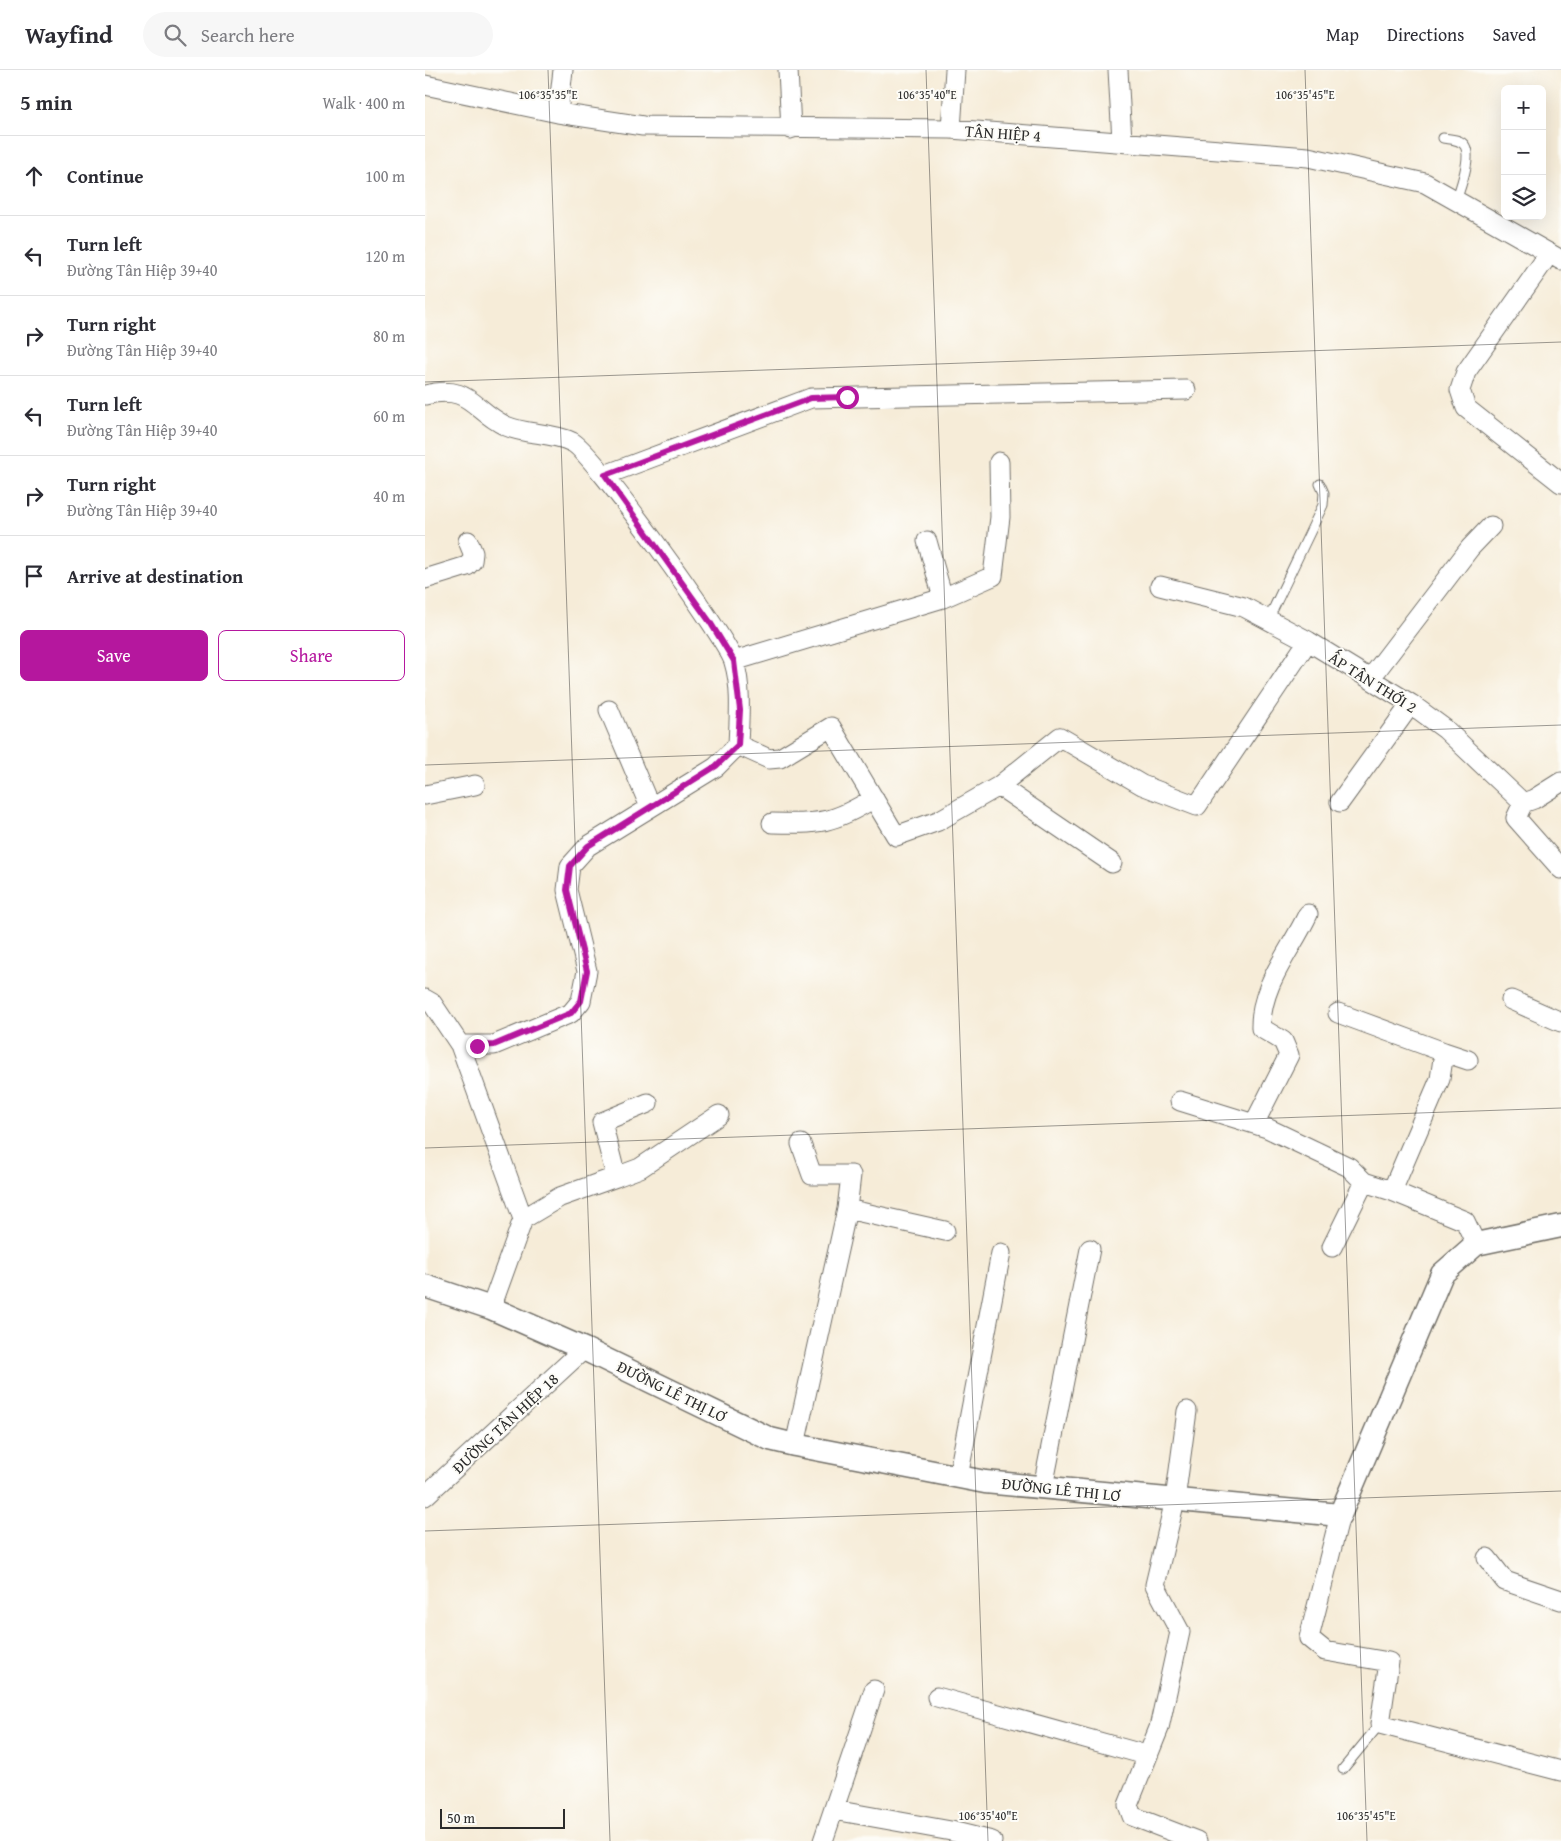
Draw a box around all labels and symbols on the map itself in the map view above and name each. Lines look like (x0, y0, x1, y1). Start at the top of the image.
text: 106°35'35"E (518, 86, 578, 103)
text: 106°35'40"E (897, 86, 957, 103)
text: 106°35'45"E (1275, 86, 1335, 103)
street label: TÂN HIỆP 4 (964, 118, 1042, 148)
route start (836, 386, 859, 409)
street label: ẤP TÂN THỚI 2 (1324, 644, 1422, 719)
route end (466, 1035, 489, 1058)
street label: ĐƯỜNG LÊ THỊ LƠ (613, 1354, 731, 1428)
street label: ĐƯỜNG TÂN HIỆP 18 (446, 1367, 564, 1479)
street label: ĐƯỜNG LÊ THỊ LƠ (1001, 1471, 1122, 1507)
scale bar (440, 1806, 565, 1829)
text: 106°35'40"E (958, 1807, 1018, 1824)
text: 106°35'45"E (1336, 1807, 1396, 1824)

